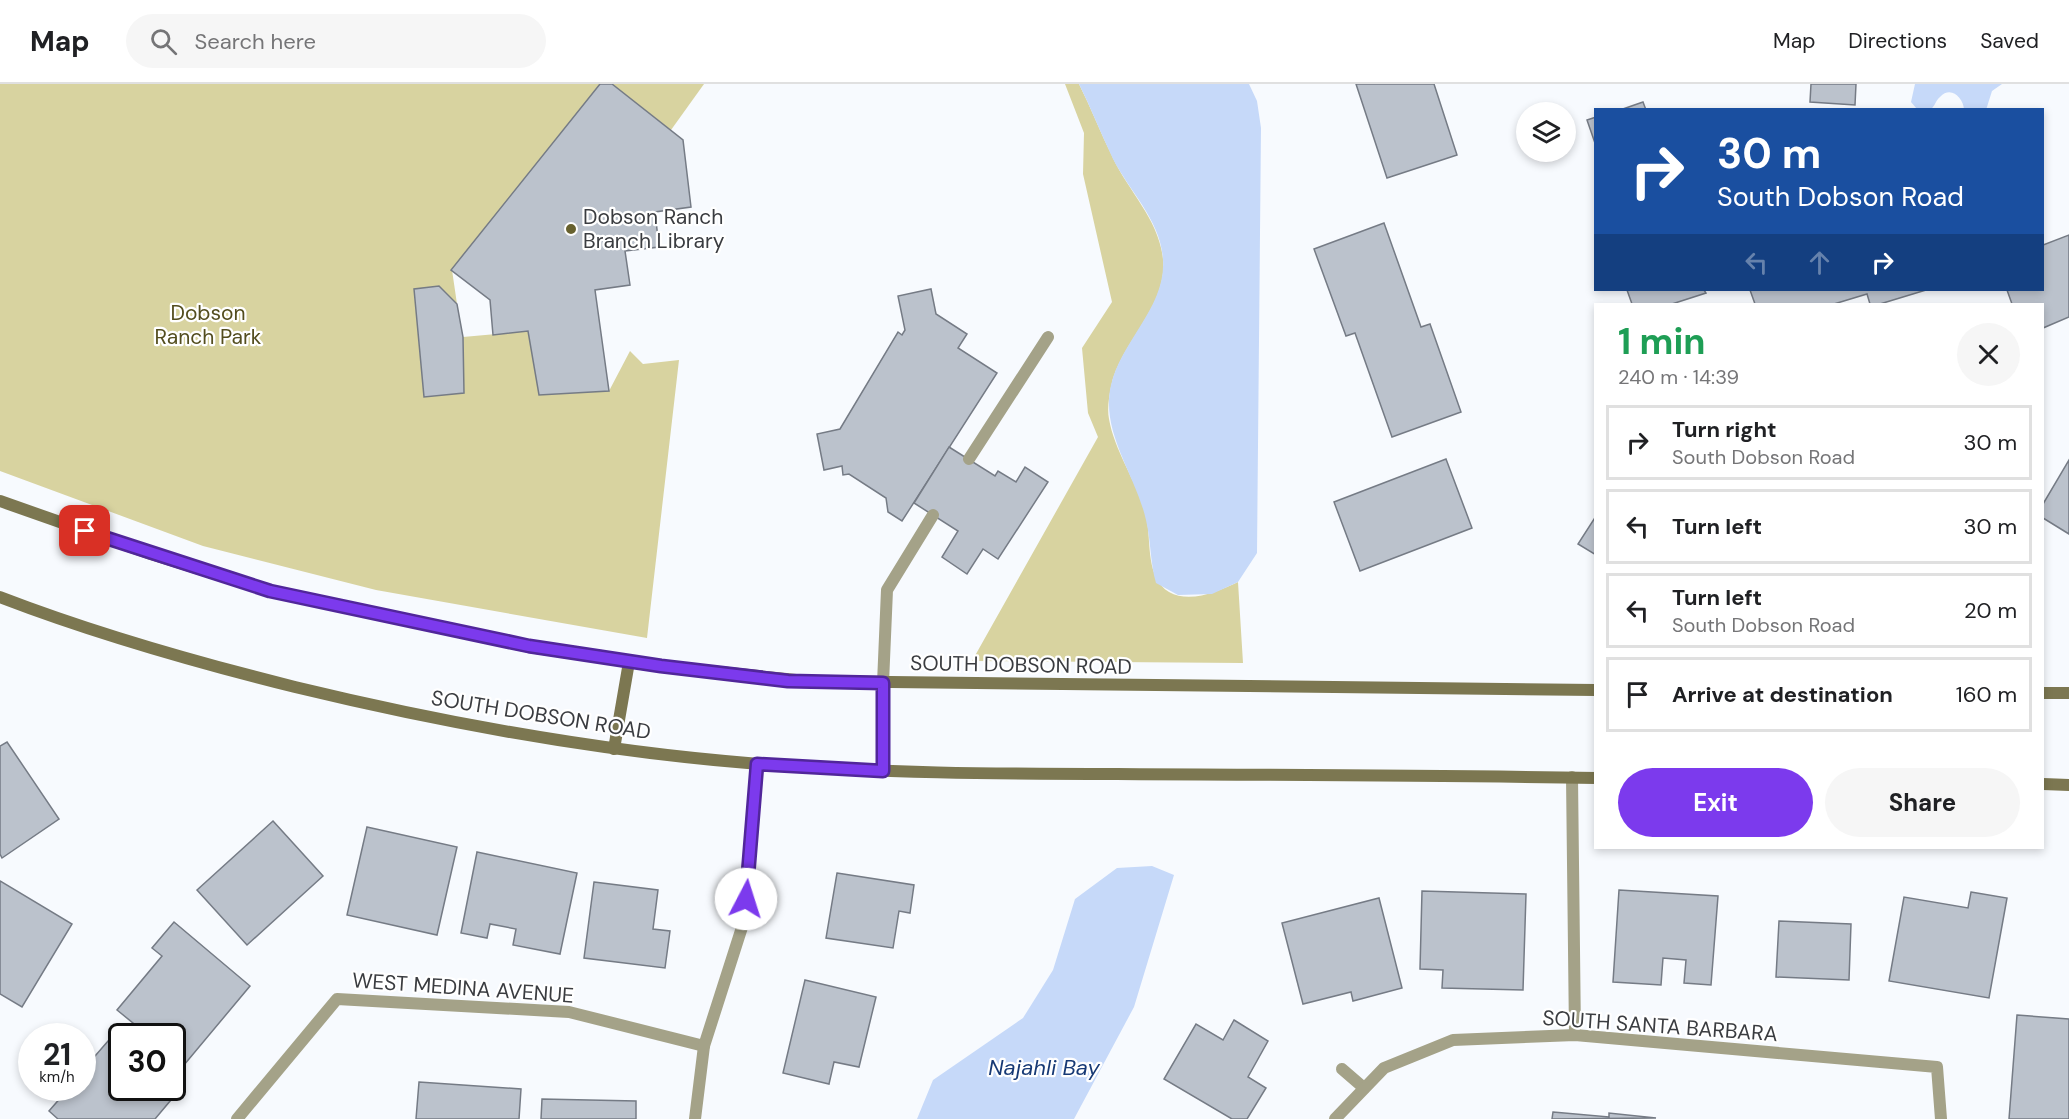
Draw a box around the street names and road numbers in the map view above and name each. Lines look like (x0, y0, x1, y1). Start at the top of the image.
street label: SOUTH DOBSON ROAD (910, 649, 1132, 681)
street label: SOUTH DOBSON ROAD (429, 684, 653, 746)
street label: WEST MEDINA AVENUE (351, 966, 575, 1010)
street label: SOUTH SANTA BARBARA (1541, 1004, 1779, 1048)

